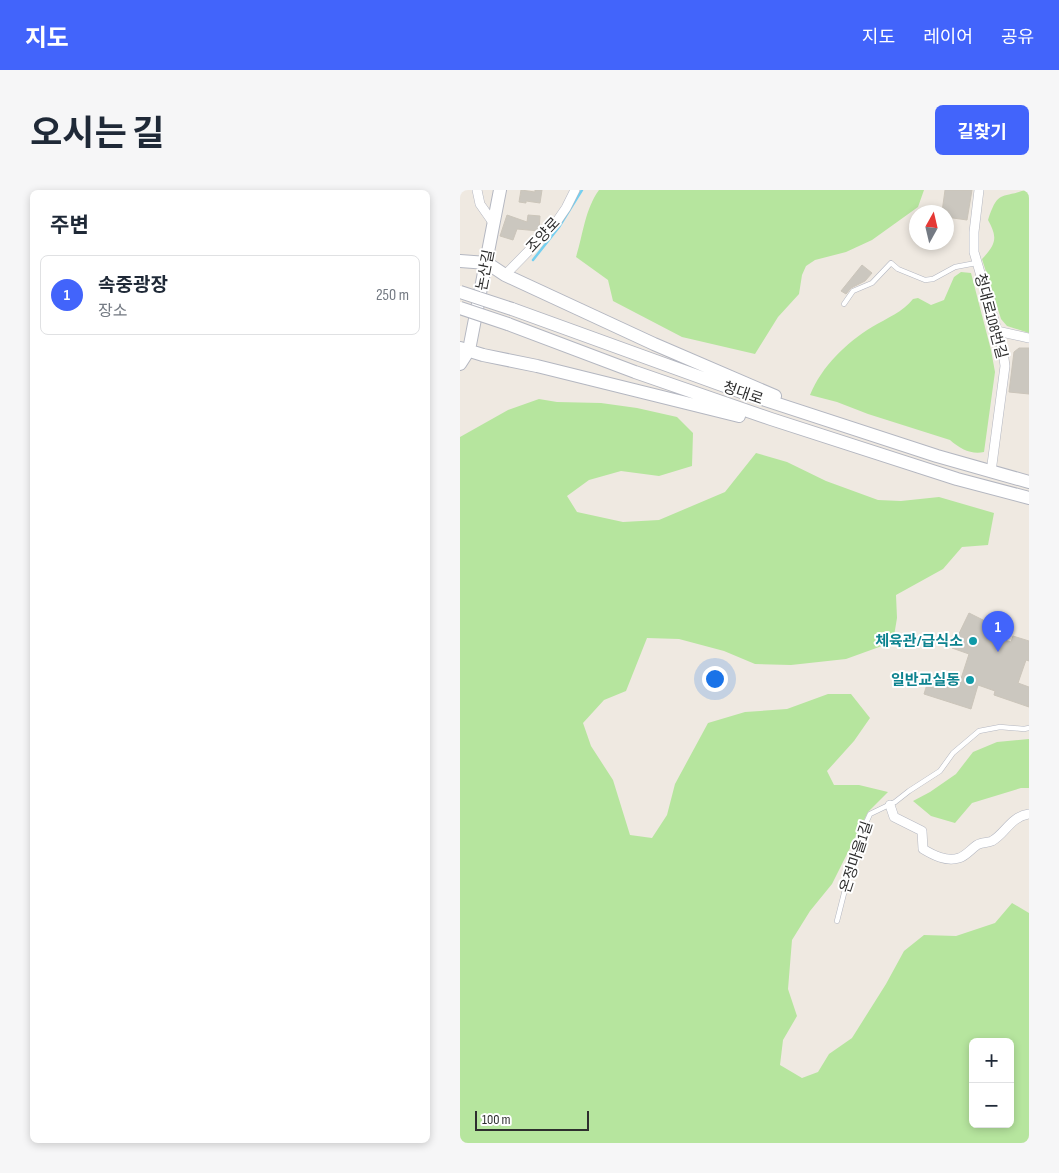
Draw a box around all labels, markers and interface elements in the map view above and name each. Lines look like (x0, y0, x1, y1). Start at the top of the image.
text: 지도 (25, 24, 69, 53)
text: 지도 (862, 27, 895, 48)
text: 레이어 (923, 27, 973, 48)
text: 공유 (1001, 27, 1034, 48)
button: 길찾기 (935, 105, 1029, 155)
text: 오시는 길 (30, 113, 164, 156)
north arrow (909, 205, 954, 250)
text: 주변 (50, 213, 89, 238)
street label: 조양로 (522, 214, 564, 257)
street label: 논산길 (472, 248, 499, 292)
street label: 청대로108번길 (970, 271, 1011, 361)
text: 속중광장 (98, 274, 168, 297)
text: 1 (64, 286, 70, 305)
text: 250 m (376, 286, 409, 305)
text: 장소 (98, 302, 127, 321)
street label: 청대로 (720, 378, 766, 409)
pin: 1 (982, 611, 1014, 652)
place label: 체육관/급식소 (875, 632, 963, 651)
marker: 체육관/급식소 (967, 635, 979, 647)
your location (702, 666, 728, 692)
place label: 일반교실동 (891, 671, 960, 690)
marker: 일반교실동 (964, 674, 976, 686)
street label: 온정마을1길 (836, 819, 877, 895)
map controls (969, 1038, 1014, 1128)
button: + (969, 1038, 1014, 1083)
button: − (969, 1083, 1014, 1128)
scale bar (475, 1108, 589, 1131)
text: 100 m (482, 1111, 511, 1128)

